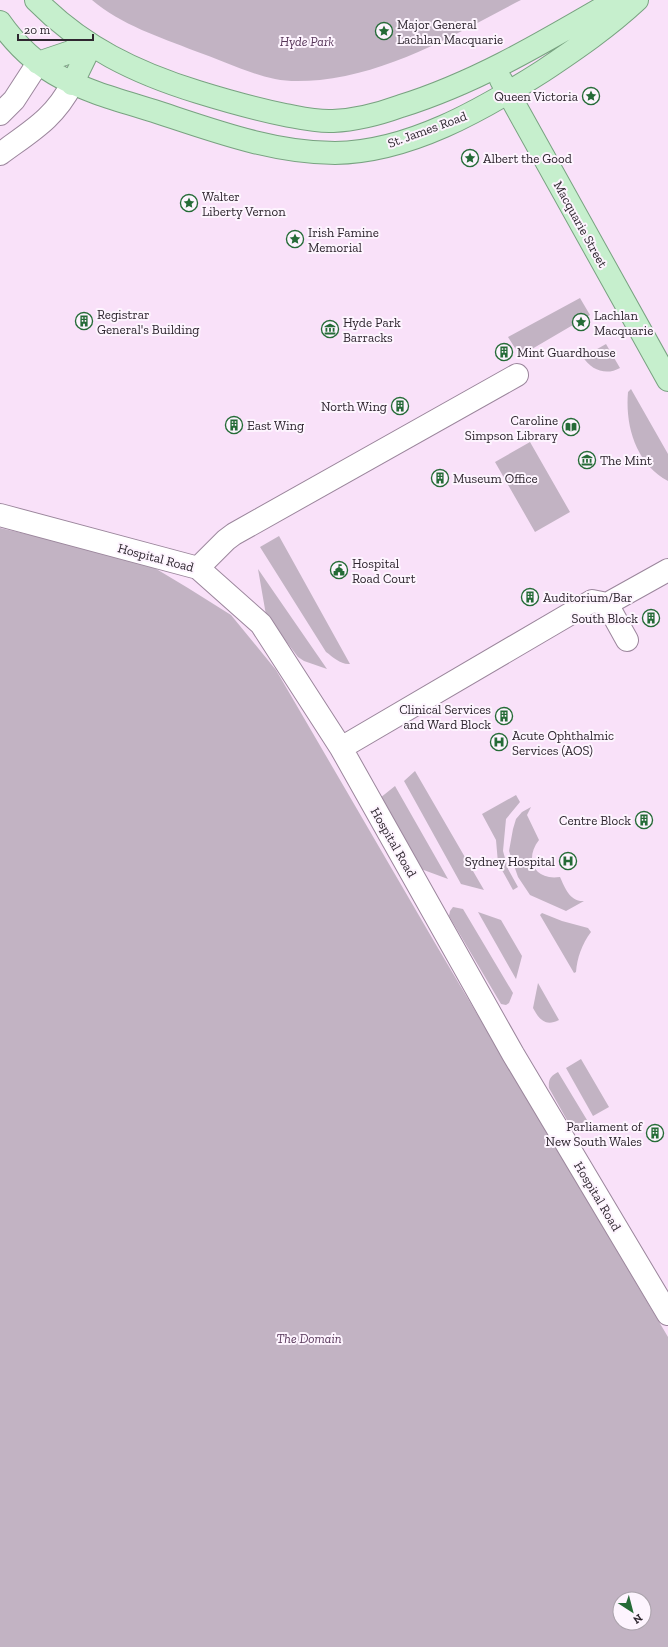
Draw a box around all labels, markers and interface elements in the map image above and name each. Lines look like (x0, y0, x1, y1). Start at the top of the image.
scale bar (18, 16, 93, 42)
place label: Major General Lachlan Macquarie (397, 17, 503, 47)
place icon: Major General Lachlan Macquarie (374, 21, 394, 41)
text: 20 m (24, 23, 51, 37)
park label: Hyde Park (280, 34, 334, 49)
place icon: Queen Victoria (581, 86, 601, 106)
place label: Queen Victoria (494, 89, 579, 104)
street label: St. James Road (386, 108, 469, 151)
place icon: Albert the Good (460, 148, 480, 168)
place label: Albert the Good (483, 151, 572, 166)
street label: Macquarie Street (551, 178, 611, 270)
place label: Walter Liberty Vernon (202, 189, 286, 219)
place icon: Walter Liberty Vernon (179, 193, 199, 213)
place label: Irish Famine Memorial (308, 225, 379, 255)
place icon: Irish Famine Memorial (285, 229, 305, 249)
place label: Registrar General's Building (97, 307, 199, 337)
place label: Lachlan Macquarie (594, 308, 653, 338)
building icon: Registrar General's Building (74, 311, 94, 331)
place icon: Lachlan Macquarie (571, 312, 591, 332)
place label: Hyde Park Barracks (343, 315, 401, 345)
museum icon: Hyde Park Barracks (320, 319, 340, 339)
building icon: Mint Guardhouse (494, 342, 514, 362)
place label: Mint Guardhouse (517, 345, 616, 360)
building icon: North Wing (390, 396, 410, 416)
place label: North Wing (321, 399, 387, 414)
place label: Caroline Simpson Library (465, 413, 558, 443)
building icon: East Wing (224, 415, 244, 435)
library icon: Caroline Simpson Library (561, 417, 581, 437)
place label: East Wing (247, 418, 304, 433)
museum icon: The Mint (577, 450, 597, 470)
place label: The Mint (600, 453, 652, 468)
building icon: Museum Office (430, 468, 450, 488)
place label: Museum Office (453, 471, 538, 486)
street label: Hospital Road (116, 540, 196, 575)
place label: Hospital Road Court (352, 556, 416, 586)
public building icon: Hospital Road Court (329, 560, 349, 580)
building icon: Auditorium/Bar (520, 587, 540, 607)
place label: Auditorium/Bar (543, 590, 632, 605)
building icon: South Block (641, 608, 661, 628)
place label: South Block (572, 611, 638, 626)
place label: Clinical Services and Ward Block (399, 702, 491, 732)
building icon: Clinical Services and Ward Block (494, 706, 514, 726)
place label: Acute Ophthalmic Services (AOS) (512, 728, 614, 758)
hospital icon: Acute Ophthalmic Services (AOS) (489, 732, 509, 752)
street label: Hospital Road (368, 805, 420, 880)
building icon: Centre Block (634, 810, 654, 830)
place label: Centre Block (559, 813, 631, 828)
hospital icon: Sydney Hospital (558, 851, 578, 871)
place label: Sydney Hospital (465, 854, 556, 869)
place label: Parliament of New South Wales (546, 1119, 643, 1149)
building icon: Parliament of New South Wales (645, 1123, 665, 1143)
street label: Hospital Road (571, 1159, 624, 1234)
park label: The Domain (276, 1331, 342, 1346)
north arrow (612, 1591, 652, 1631)
text: N (630, 1611, 645, 1627)

